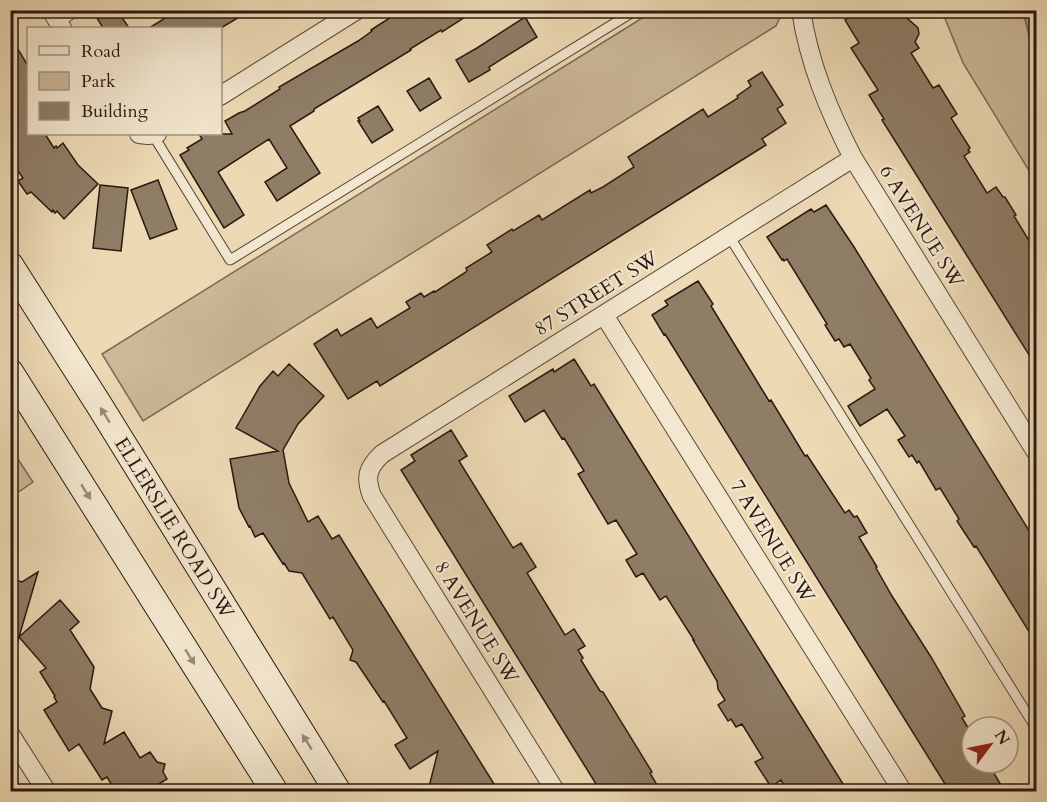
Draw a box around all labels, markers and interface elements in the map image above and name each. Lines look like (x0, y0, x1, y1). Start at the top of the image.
legend (27, 27, 222, 135)
text: Road (81, 39, 121, 64)
text: Park (81, 69, 116, 94)
text: Building (81, 99, 149, 124)
street label: 6 AVENUE SW (873, 160, 971, 294)
street label: 87 STREET SW (529, 244, 664, 342)
one-way arrow (100, 407, 111, 423)
street label: ELLERSLIE ROAD SW (108, 432, 241, 624)
street label: 7 AVENUE SW (724, 475, 822, 609)
one-way arrow (81, 484, 92, 500)
street label: 8 AVENUE SW (428, 556, 526, 690)
one-way arrow (185, 649, 196, 665)
north arrow (960, 715, 1020, 775)
text: N (989, 726, 1015, 749)
one-way arrow (302, 734, 313, 750)

